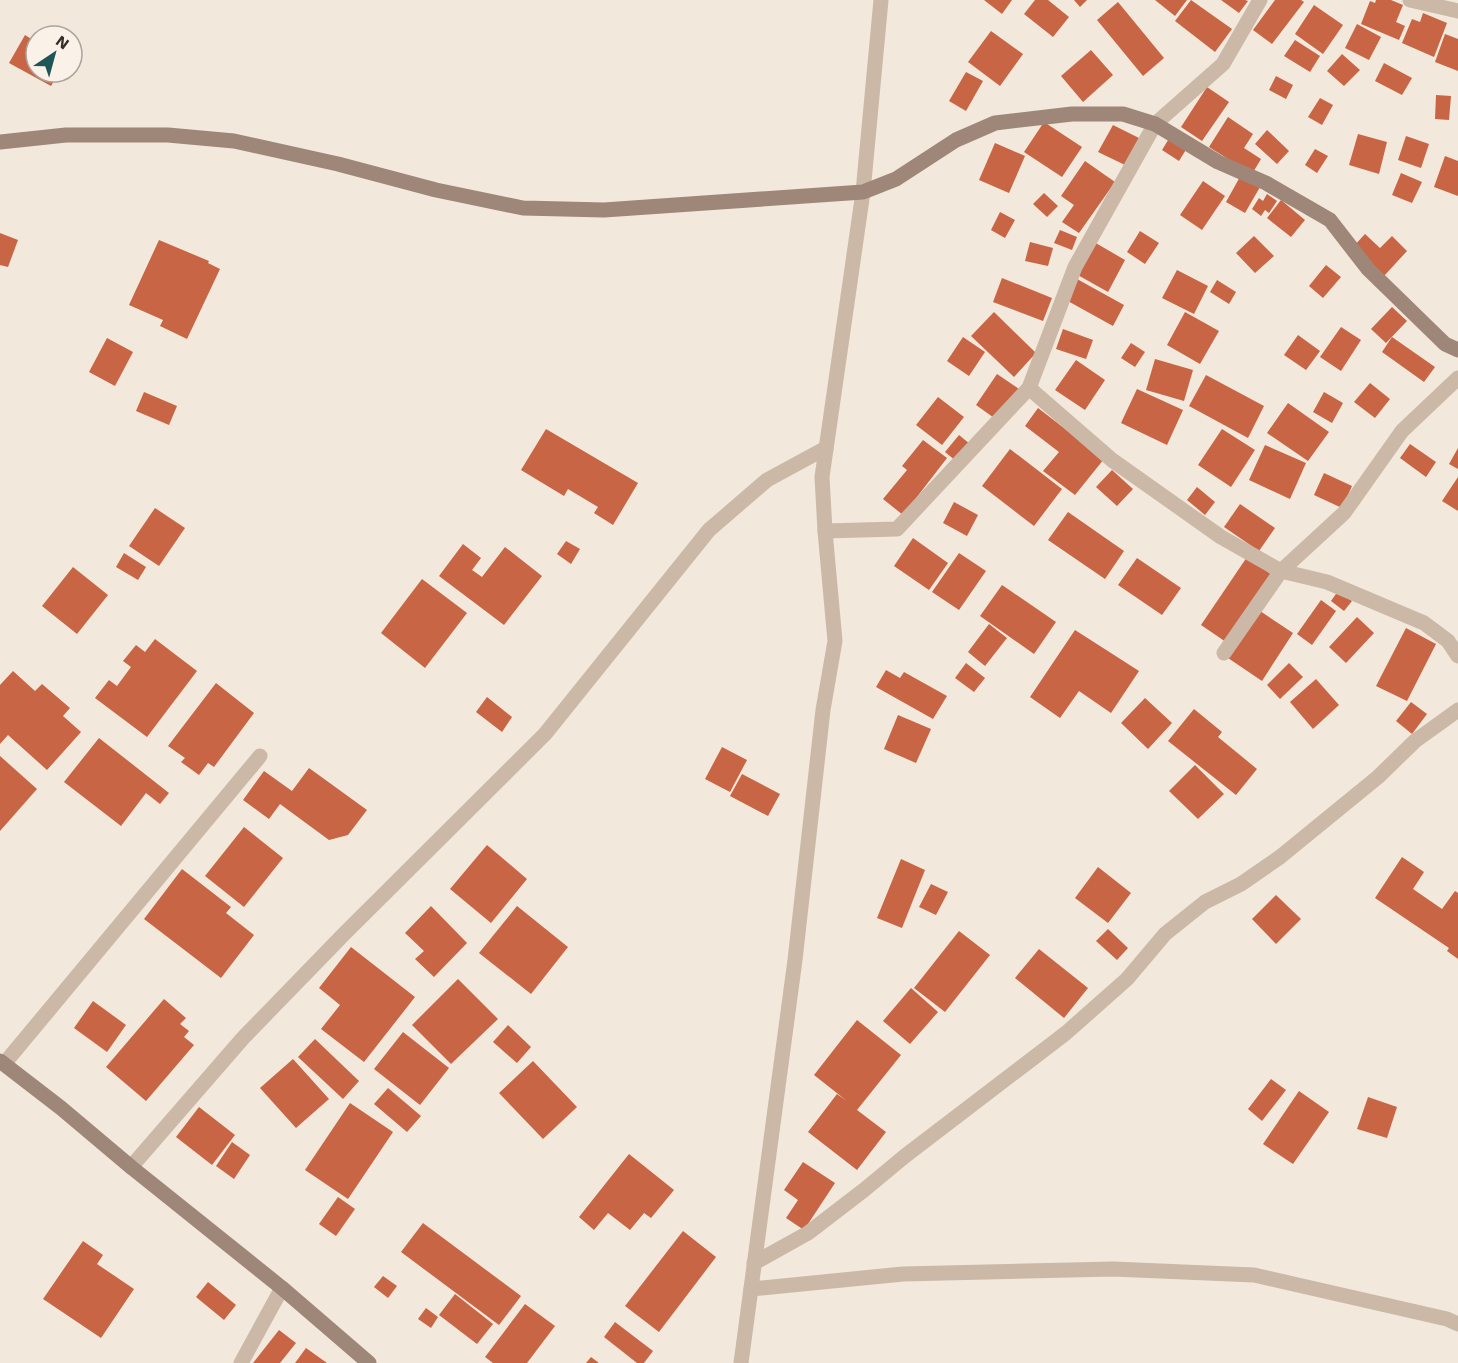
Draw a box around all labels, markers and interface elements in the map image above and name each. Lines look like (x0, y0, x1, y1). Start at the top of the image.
north arrow (24, 24, 84, 84)
text: N (52, 31, 73, 53)

